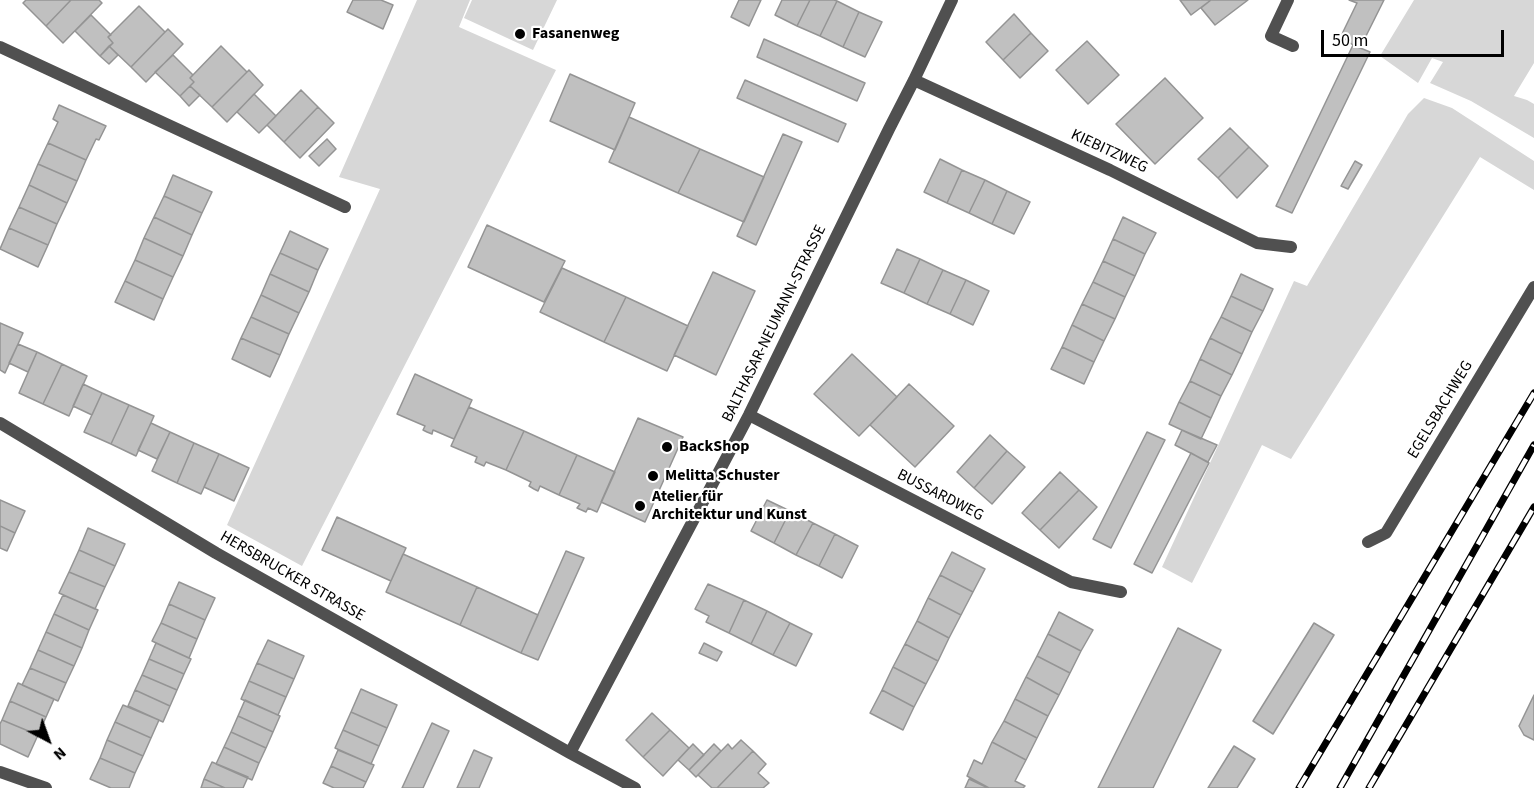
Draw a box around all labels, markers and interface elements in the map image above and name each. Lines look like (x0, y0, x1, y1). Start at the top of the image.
scale bar (1324, 18, 1507, 56)
place label: Fasanenweg (532, 24, 619, 44)
marker: Fasanenweg (513, 27, 527, 41)
text: 50 m (1332, 28, 1368, 53)
street label: KIEBITZWEG (1067, 126, 1151, 178)
street label: BALTHASAR-NEUMANN-STRASSE (719, 222, 831, 426)
street label: EGELSBACHWEG (1404, 357, 1478, 463)
place label: BackShop (679, 437, 749, 457)
marker: BackShop (660, 440, 674, 454)
place label: Melitta Schuster (665, 466, 780, 486)
street label: BUSSARDWEG (893, 466, 987, 526)
marker: Melitta Schuster (646, 469, 660, 483)
place label: Atelier für Architektur und Kunst (652, 487, 807, 525)
marker: Atelier für Architektur und Kunst (633, 499, 647, 513)
street label: HERSBRUCKER STRASSE (216, 528, 368, 626)
north arrow (18, 710, 78, 770)
text: N (49, 742, 71, 765)

